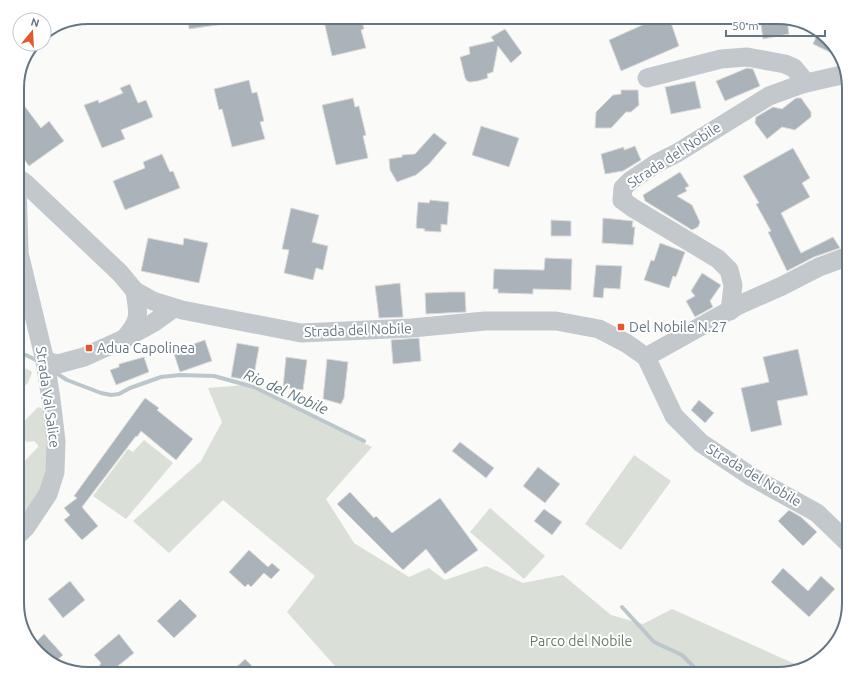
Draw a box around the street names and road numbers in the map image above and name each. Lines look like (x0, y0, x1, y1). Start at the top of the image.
street label: Strada del Nobile (624, 119, 724, 191)
street label: Strada del Nobile (304, 320, 412, 340)
street label: Strada Val Salice (33, 345, 63, 449)
street label: Strada del Nobile (704, 440, 804, 510)

